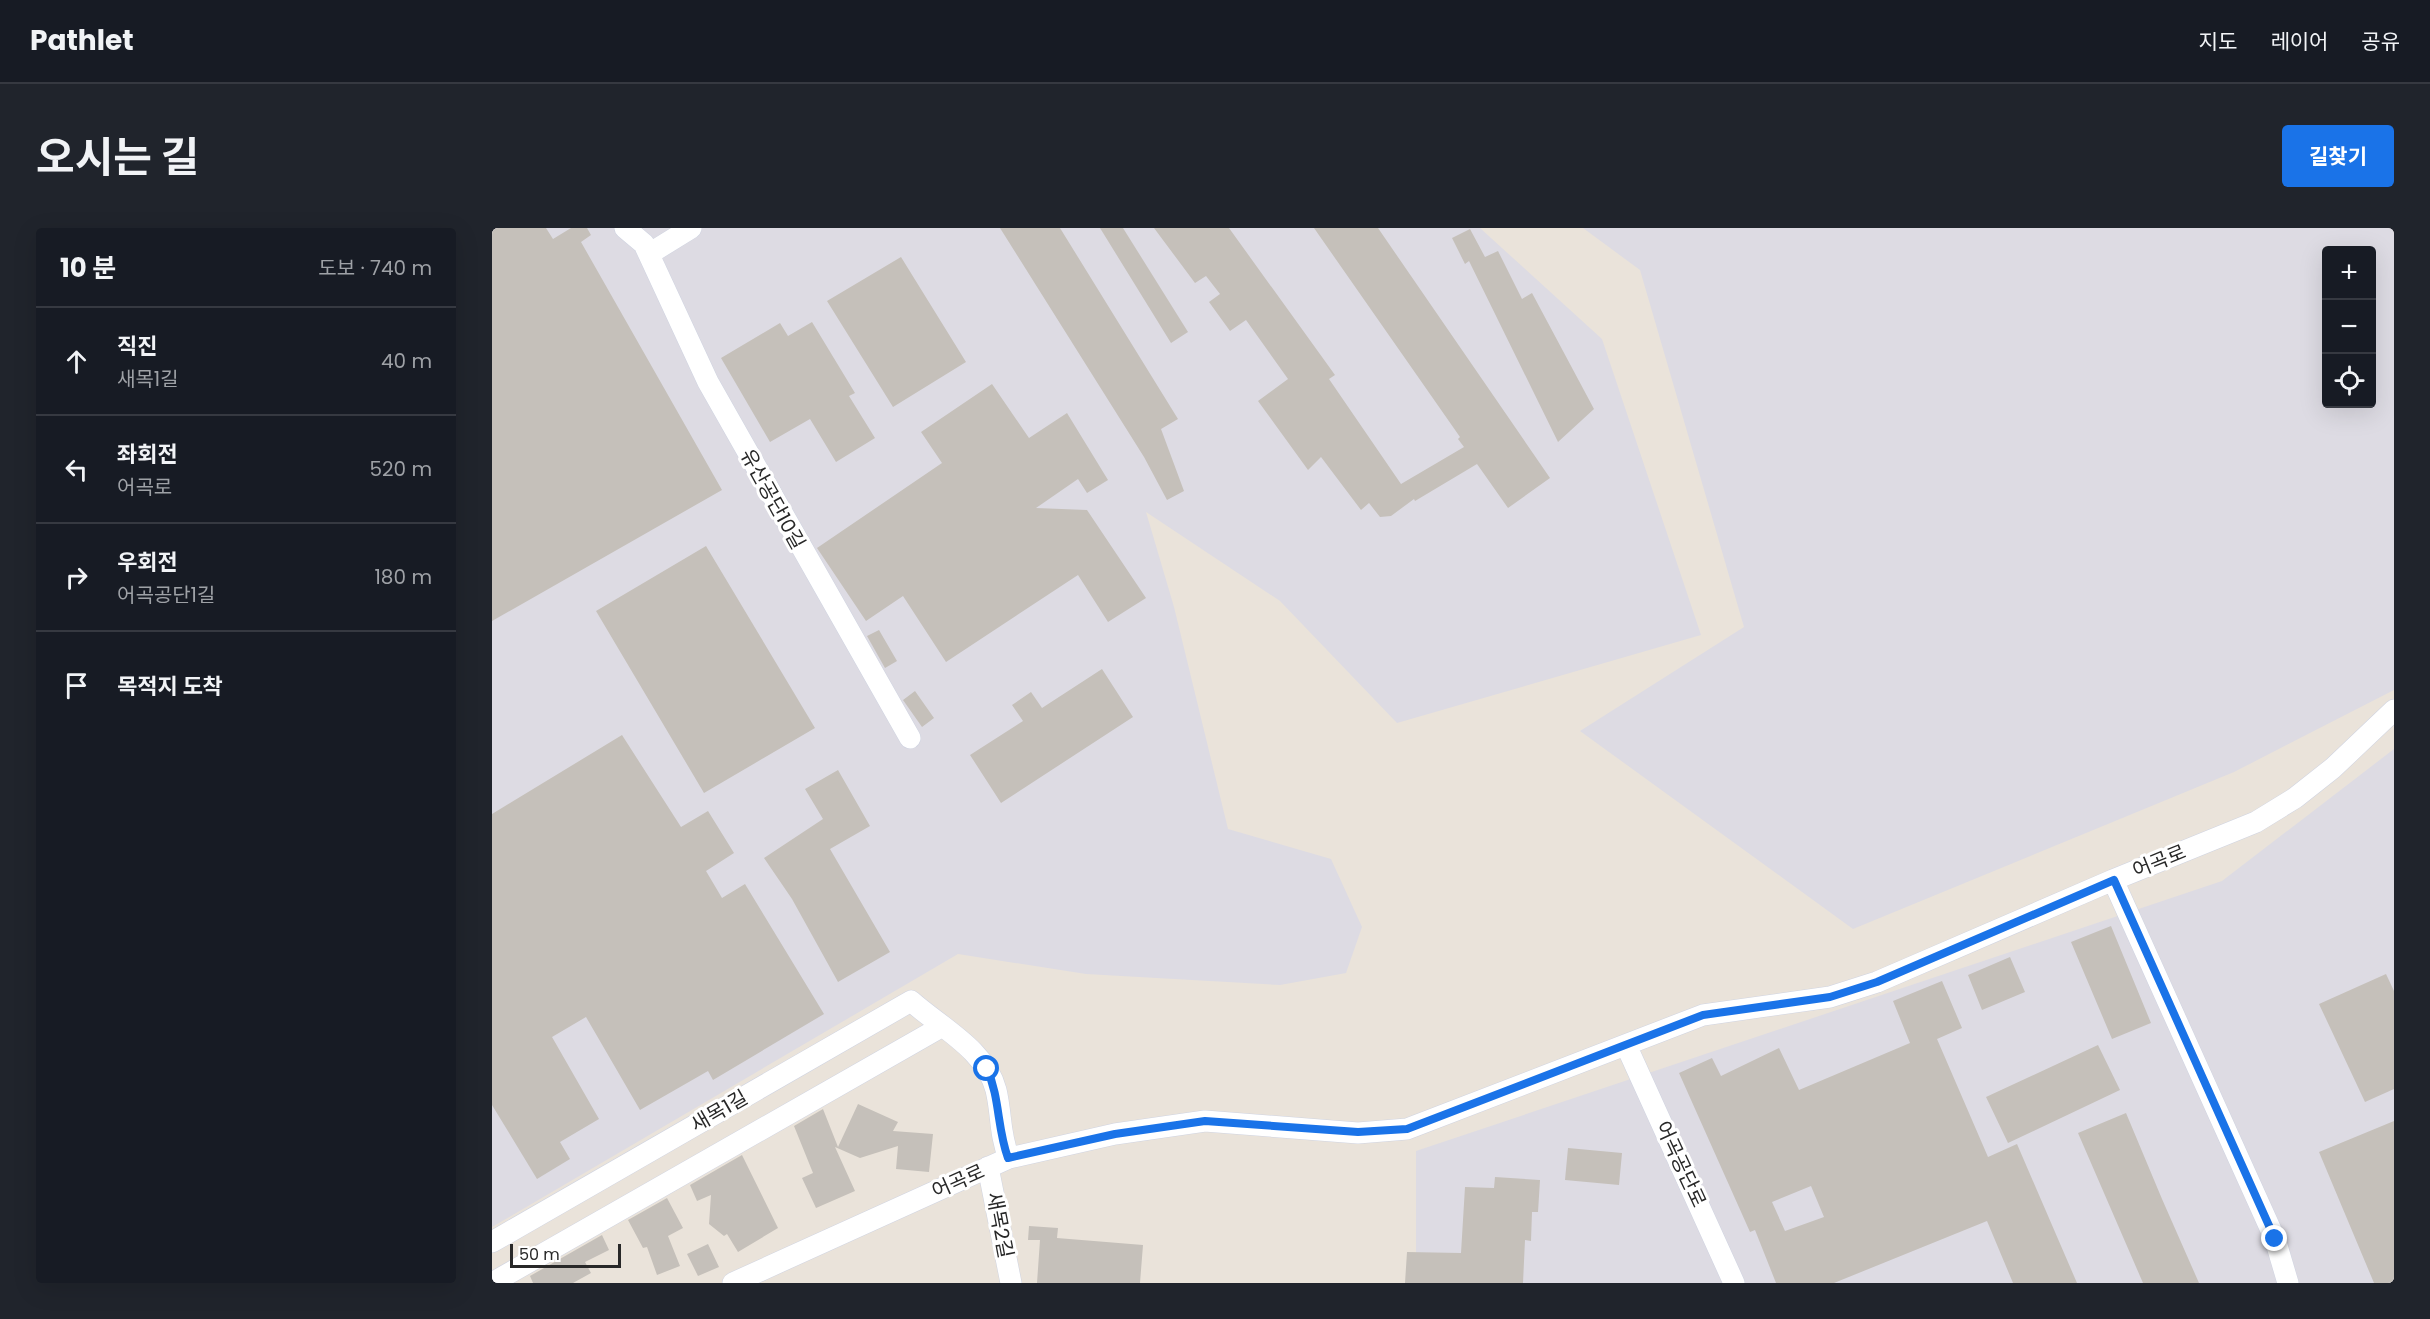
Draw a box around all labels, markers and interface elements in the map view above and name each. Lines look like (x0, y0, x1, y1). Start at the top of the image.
text: Pathlet (30, 21, 134, 60)
text: 지도 (2199, 27, 2237, 56)
text: 레이어 (2270, 27, 2328, 56)
text: 공유 (2361, 27, 2400, 56)
button: 길찾기 (2282, 125, 2394, 187)
text: 오시는 길 (36, 128, 199, 187)
map controls (2322, 246, 2376, 408)
button: + (2322, 246, 2376, 300)
text: 10 분 (60, 250, 116, 286)
text: 도보 · 740 m (318, 254, 432, 282)
button: − (2322, 300, 2376, 354)
text: 직진 (117, 331, 157, 362)
icon: ahead (60, 345, 93, 378)
text: 40 m (381, 347, 432, 375)
button: locate (2322, 354, 2376, 408)
text: 새목1길 (117, 365, 179, 393)
text: 좌회전 (117, 439, 178, 470)
street label: 유산공단10길 (734, 444, 812, 554)
icon: left (60, 453, 93, 486)
text: 520 m (369, 455, 432, 483)
text: 어곡로 (117, 473, 172, 501)
text: 우회전 (117, 547, 178, 578)
icon: right (60, 561, 93, 594)
text: 180 m (374, 563, 432, 591)
text: 어곡공단1길 (117, 581, 215, 609)
icon: arrive (60, 669, 93, 702)
text: 목적지 도착 (117, 671, 223, 702)
street label: 어곡로 (2128, 838, 2190, 884)
route start (973, 1055, 999, 1081)
street label: 새목1길 (685, 1083, 753, 1139)
street label: 어곡공단로 (1649, 1116, 1713, 1212)
street label: 어곡로 (927, 1157, 989, 1205)
street label: 새목2길 (980, 1190, 1020, 1260)
route end (2261, 1225, 2287, 1251)
scale bar (510, 1241, 621, 1268)
text: 50 m (519, 1243, 560, 1266)

